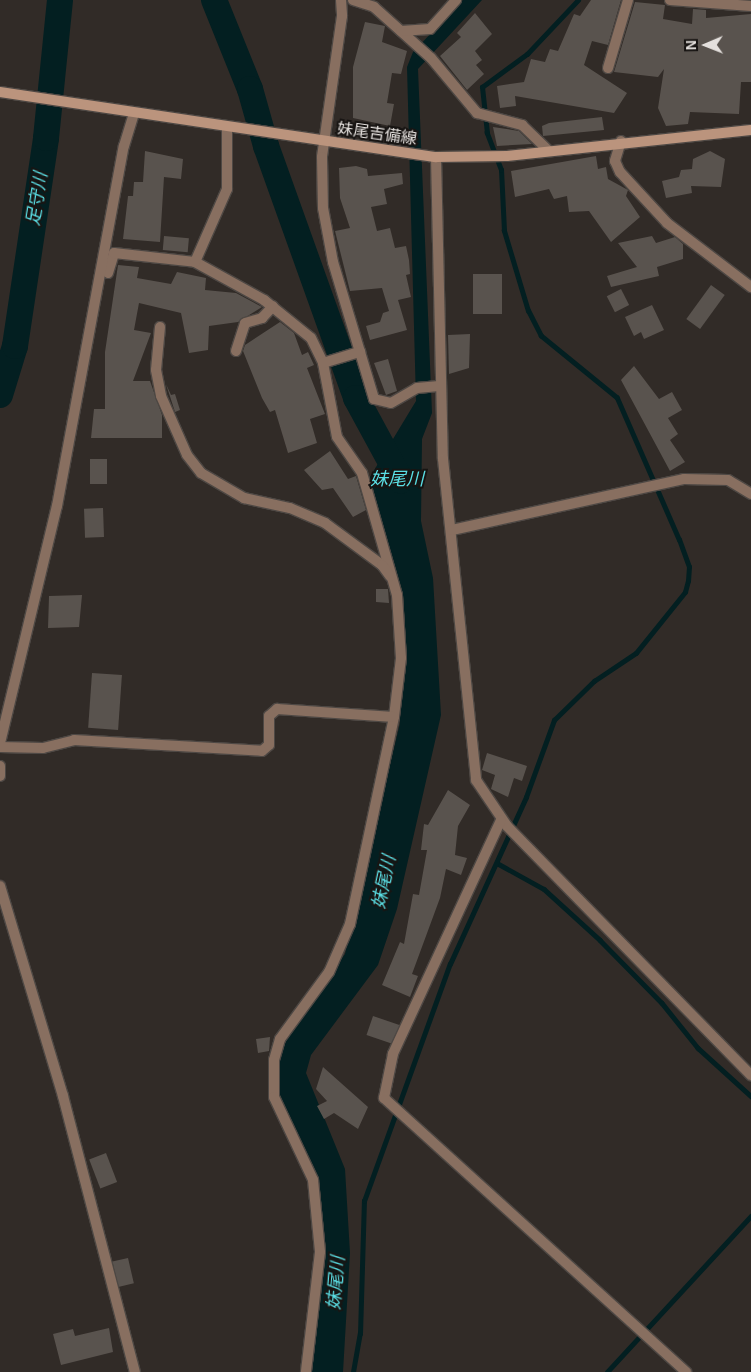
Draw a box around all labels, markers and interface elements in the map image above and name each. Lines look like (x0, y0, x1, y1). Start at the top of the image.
north arrow (681, 20, 731, 70)
text: N (683, 40, 699, 50)
street label: 妹尾吉備線 (336, 119, 418, 149)
water label: 足守川 (22, 171, 52, 227)
water label: 妹尾川 (370, 468, 424, 490)
water label: 妹尾川 (368, 853, 400, 911)
water label: 妹尾川 (323, 1255, 349, 1311)

